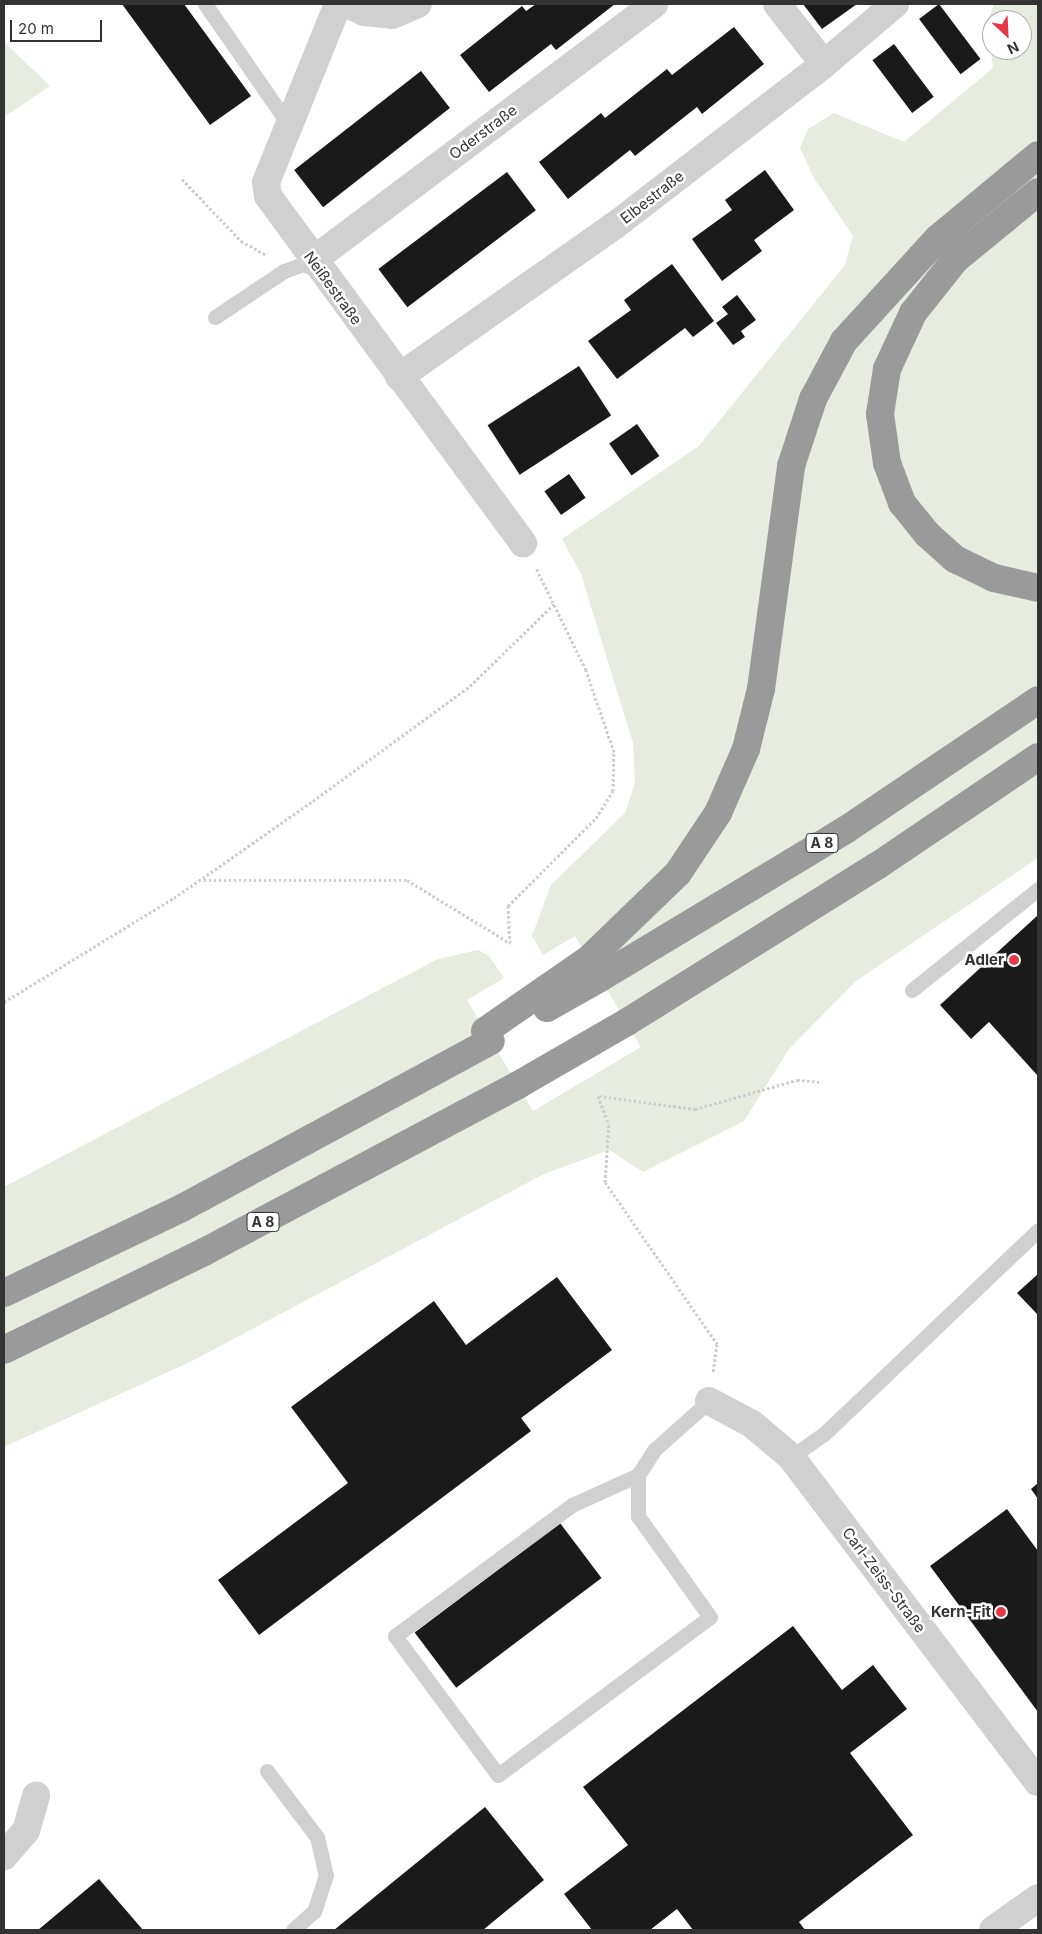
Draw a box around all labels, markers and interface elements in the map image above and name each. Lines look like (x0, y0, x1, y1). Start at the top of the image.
scale bar (12, 10, 105, 42)
north arrow (982, 10, 1032, 60)
text: 20 m (18, 19, 54, 38)
text: N (1005, 38, 1022, 58)
street label: Oderstraße (446, 101, 520, 163)
street label: Elbestraße (617, 167, 687, 227)
street label: Neißestraße (300, 248, 366, 328)
road number: A 8 (804, 831, 840, 854)
place label: Adler (965, 951, 1004, 969)
marker: Adler (1008, 954, 1020, 966)
road number: A 8 (246, 1210, 280, 1234)
street label: Carl-Zeiss-Straße (839, 1524, 929, 1636)
place label: Kern-Fit (931, 1603, 991, 1621)
marker: Kern-Fit (995, 1606, 1007, 1618)

